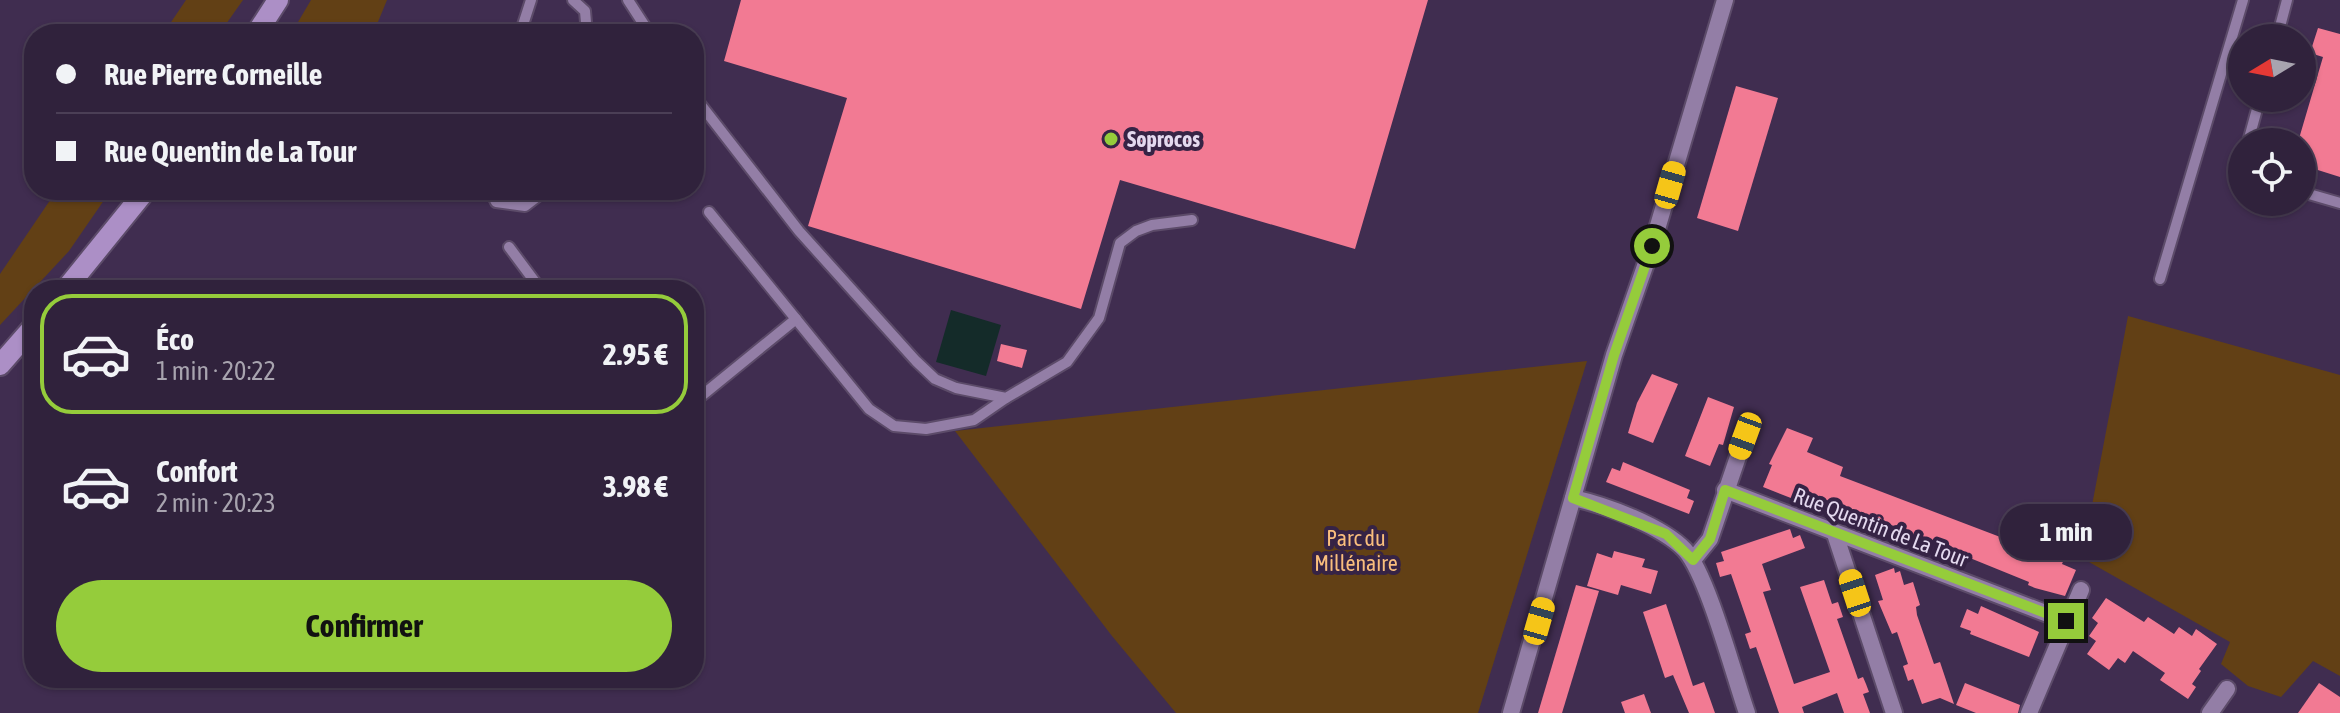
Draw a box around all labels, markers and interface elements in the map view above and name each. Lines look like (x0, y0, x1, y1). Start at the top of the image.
north arrow (2228, 24, 2316, 112)
map controls (2228, 24, 2316, 216)
text: Rue Pierre Corneille (104, 57, 322, 91)
place label: Soprocos (1127, 126, 1200, 152)
button: locate (2228, 128, 2316, 216)
marker: Soprocos (1102, 130, 1120, 148)
text: Rue Quentin de La Tour (104, 134, 356, 168)
car (1652, 159, 1688, 211)
route start (1634, 228, 1670, 264)
icon: car (60, 318, 132, 390)
text: Éco (156, 322, 194, 356)
text: 2.95 € (603, 337, 668, 371)
text: 1 min · 20:22 (156, 356, 276, 386)
car (1726, 409, 1764, 463)
icon: car (60, 450, 132, 522)
text: Confort (156, 454, 238, 488)
text: 3.98 € (603, 469, 668, 503)
street label: Rue Quentin de La Tour (1790, 482, 1972, 572)
text: 2 min · 20:23 (156, 488, 276, 518)
callout: 1 min (2000, 505, 2132, 561)
text: 1 min (2039, 517, 2093, 547)
park label: Parc du Millénaire (1314, 525, 1398, 576)
car (1836, 566, 1874, 620)
button: Confirmer (56, 580, 672, 672)
car (1521, 595, 1557, 647)
route end (2048, 603, 2084, 639)

